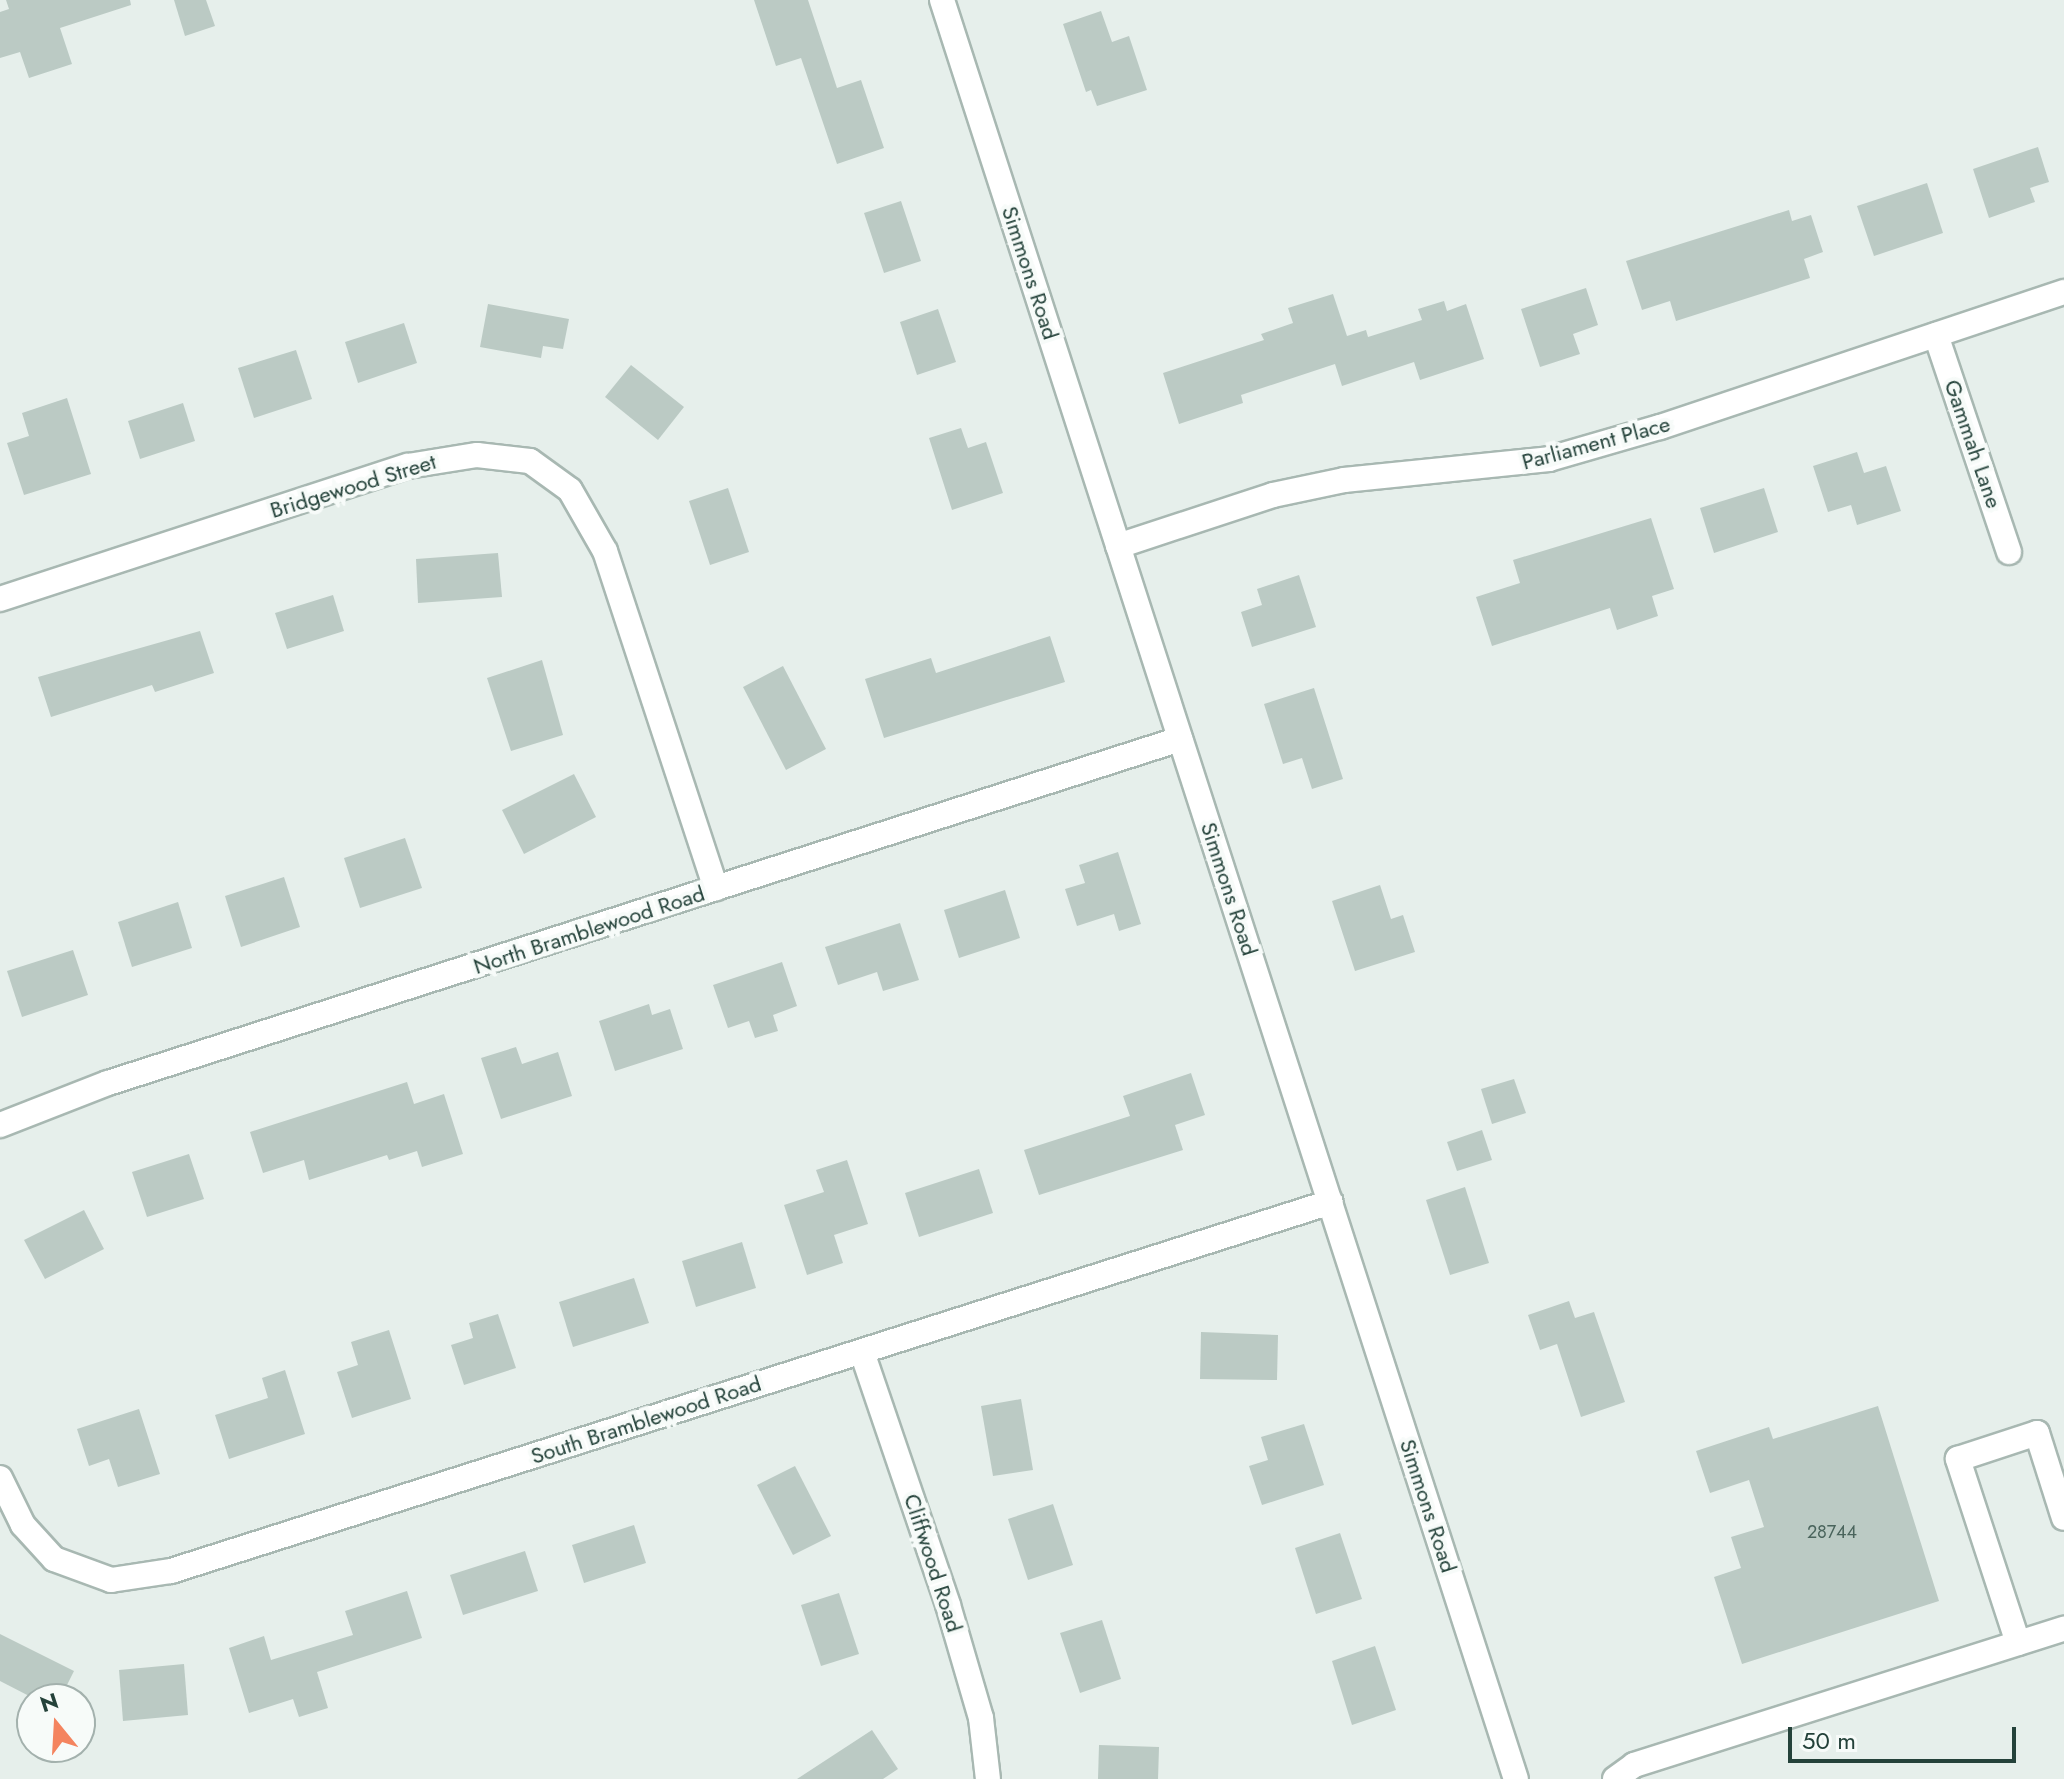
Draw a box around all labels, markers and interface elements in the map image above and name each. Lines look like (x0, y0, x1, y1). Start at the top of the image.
street label: Simmons Road (996, 203, 1064, 343)
street label: Gammah Lane (1939, 376, 2007, 512)
street label: Parliament Place (1519, 411, 1673, 475)
street label: Bridgewood Street (267, 448, 439, 524)
street label: Simmons Road (1195, 819, 1263, 959)
street label: North Bramblewood Road (470, 880, 708, 980)
street label: South Bramblewood Road (528, 1370, 764, 1470)
street label: Simmons Road (1394, 1436, 1462, 1576)
street label: Cliffwood Road (898, 1491, 968, 1635)
house number: 28744 (1807, 1521, 1857, 1543)
north arrow (16, 1683, 96, 1763)
text: N (36, 1684, 62, 1720)
scale bar (1792, 1711, 2020, 1761)
text: 50 m (1802, 1723, 1856, 1758)

